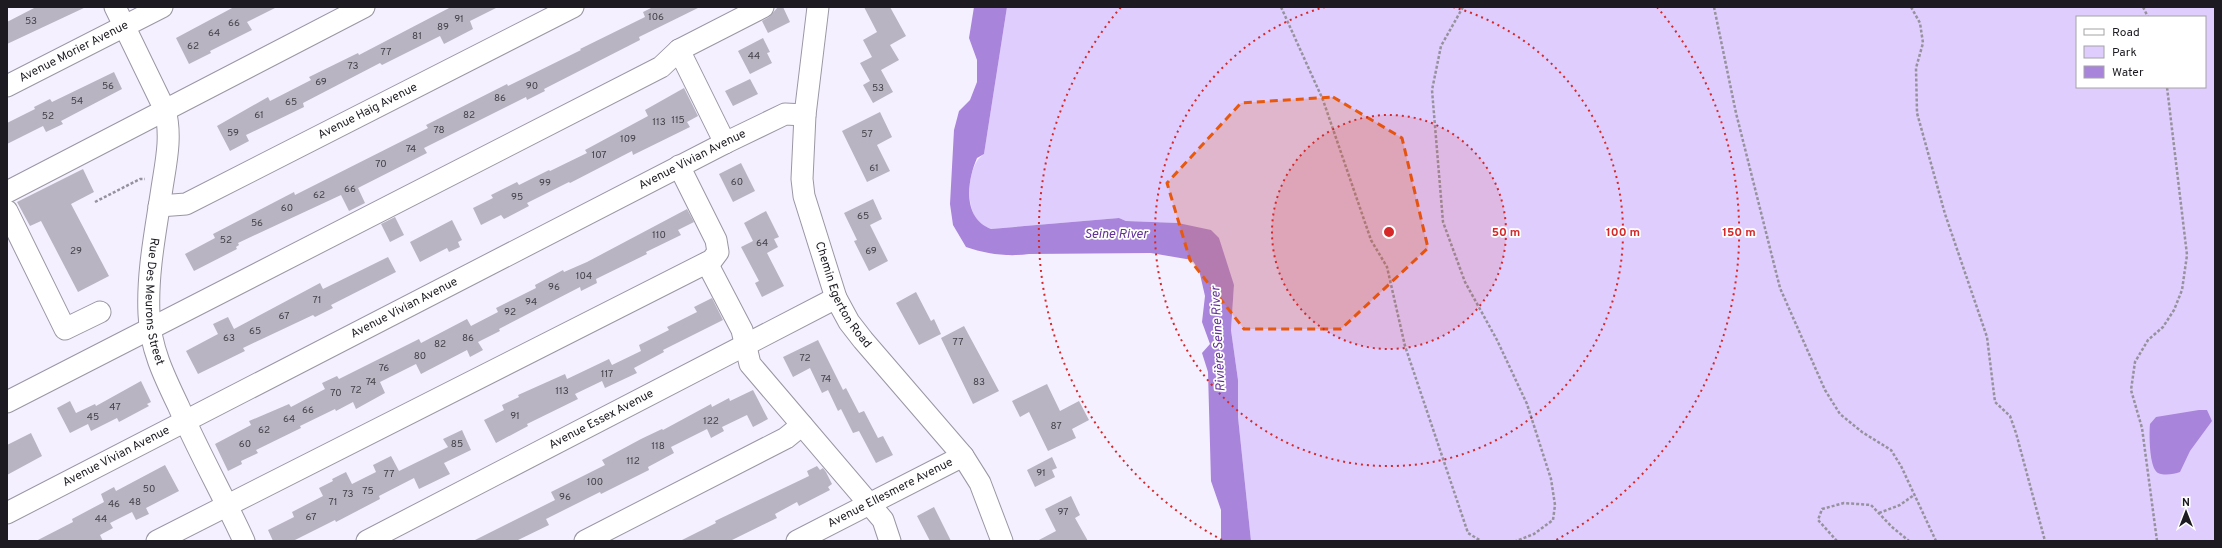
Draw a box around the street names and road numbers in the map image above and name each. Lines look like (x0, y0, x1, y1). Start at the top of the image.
street label: Avenue Morier Avenue (16, 17, 131, 86)
street label: Avenue Haig Avenue (315, 79, 420, 144)
street label: Avenue Vivian Avenue (636, 126, 749, 194)
street label: Rue Des Meurons Street (141, 237, 168, 368)
street label: Chemin Egerton Road (811, 240, 875, 352)
street label: Avenue Vivian Avenue (348, 274, 461, 342)
street label: Avenue Essex Avenue (546, 386, 657, 453)
street label: Avenue Vivian Avenue (60, 422, 173, 491)
street label: Avenue Ellesmere Avenue (825, 454, 956, 532)

